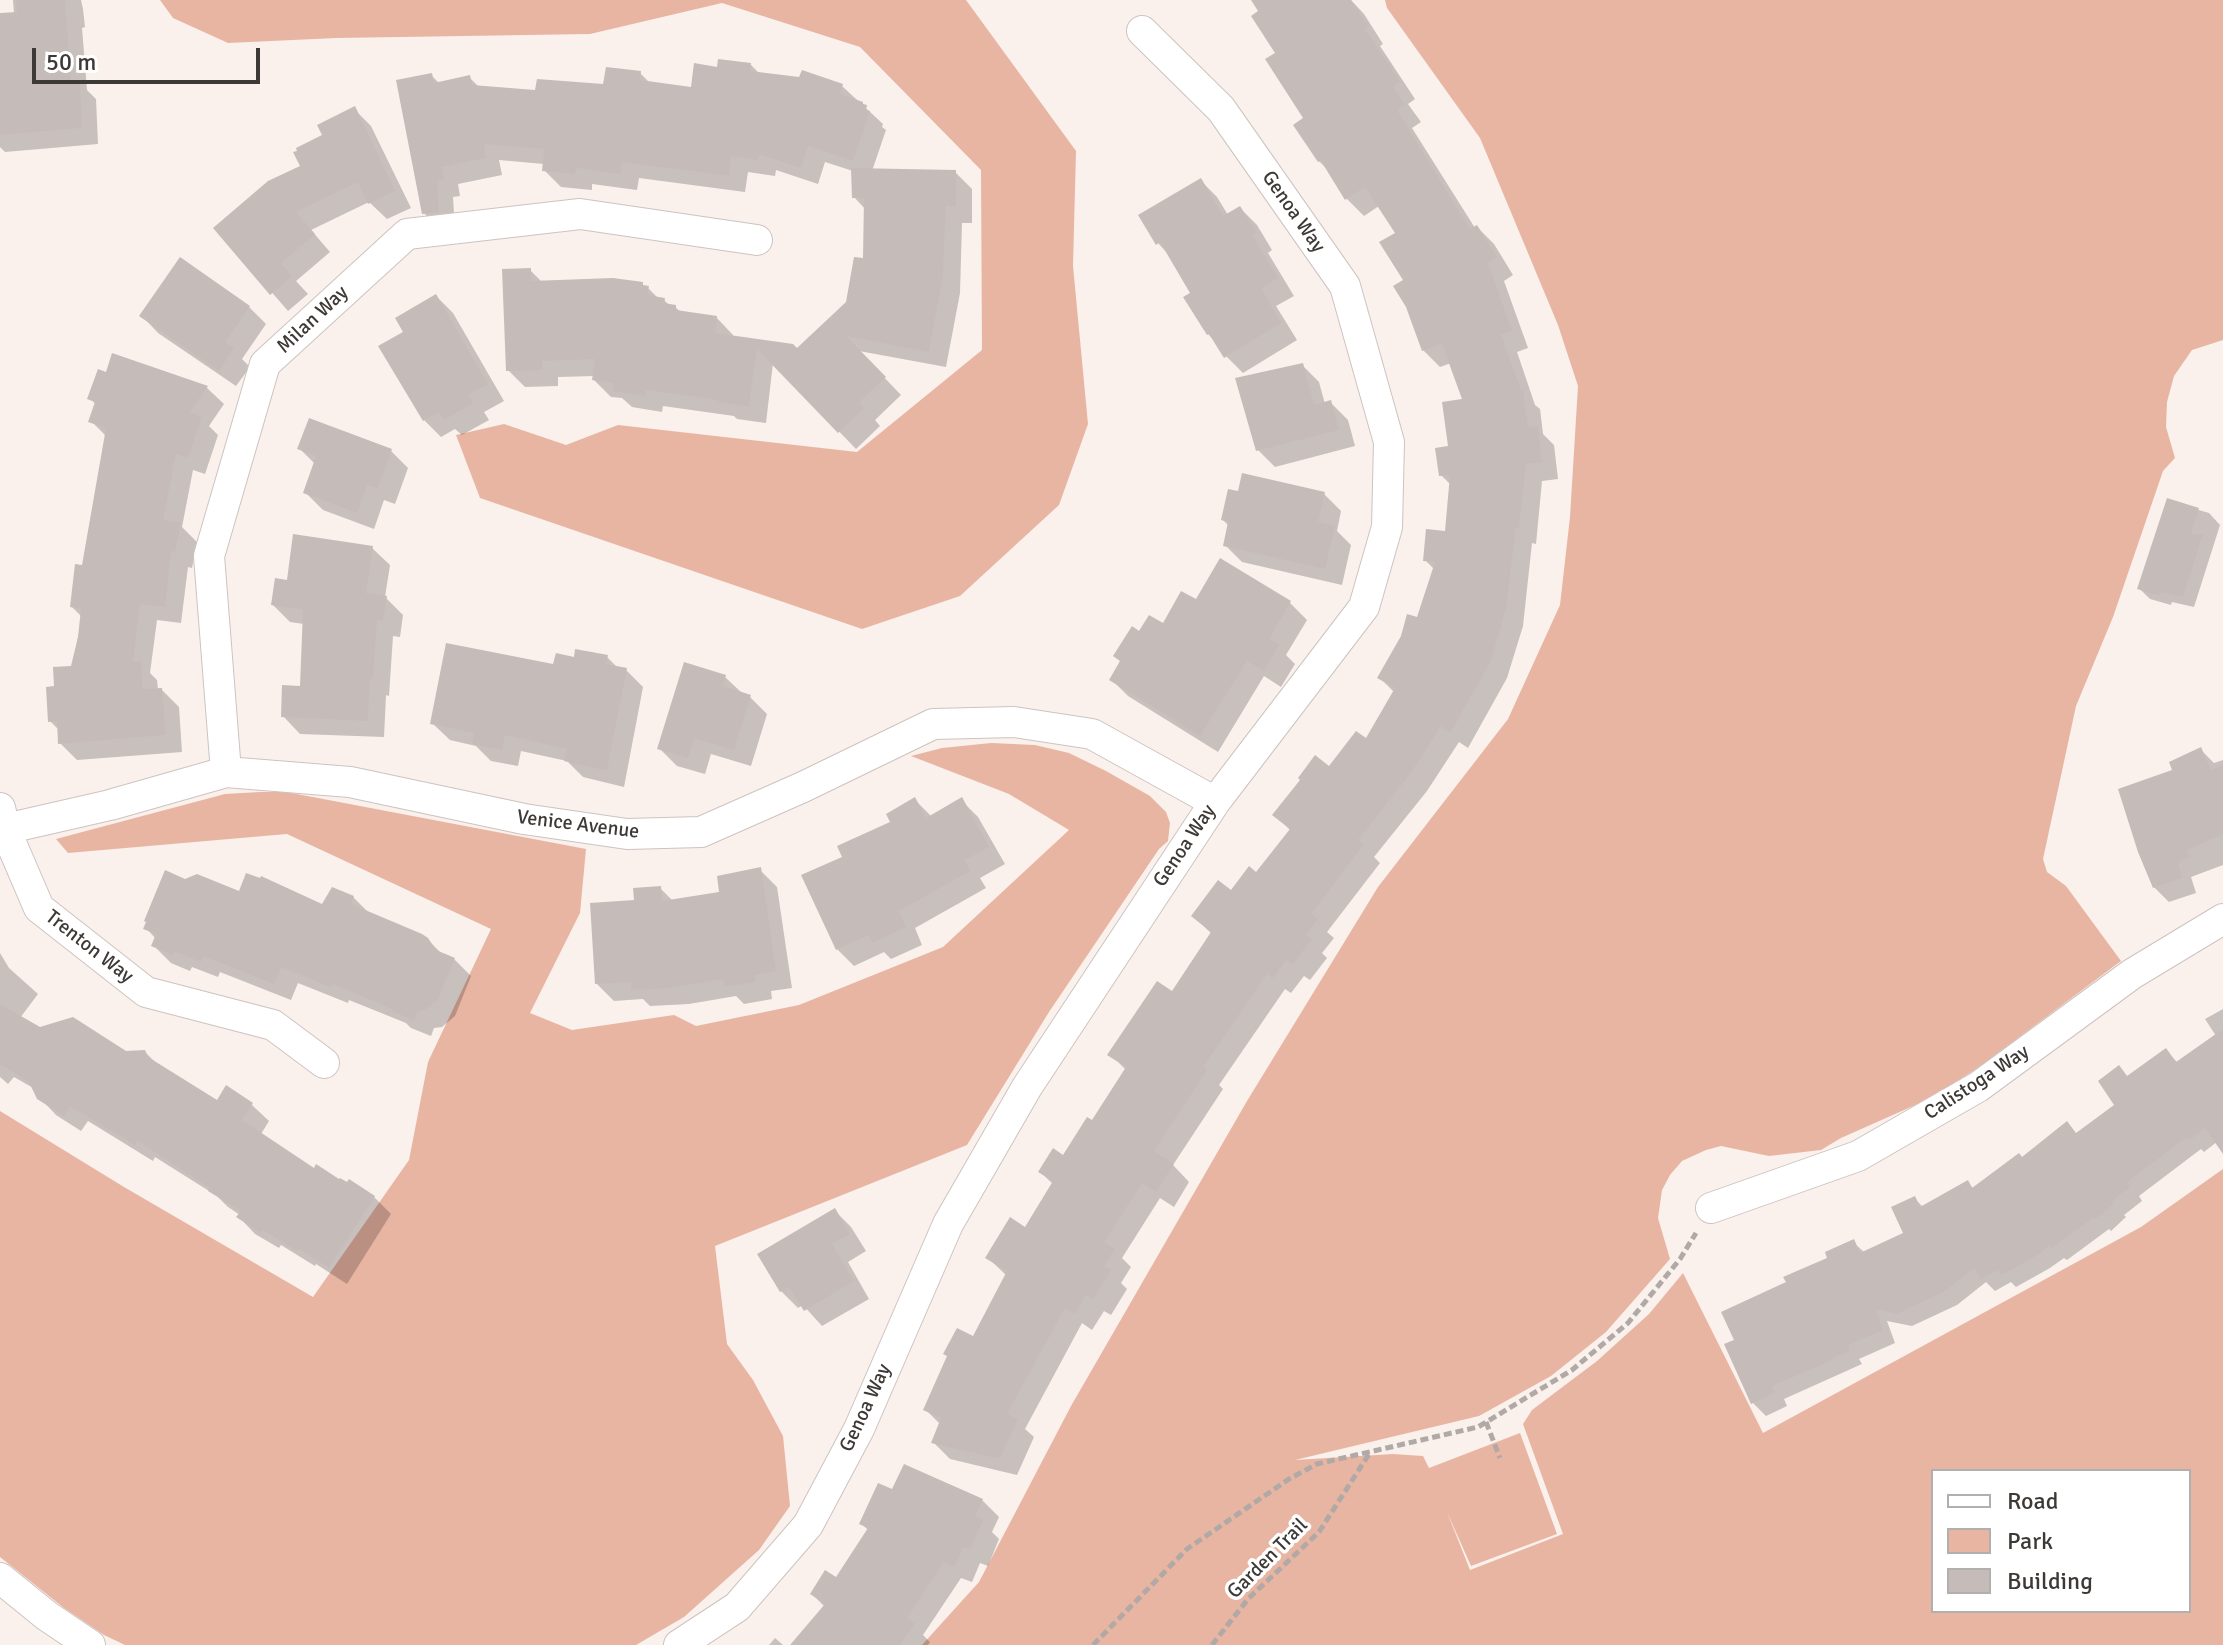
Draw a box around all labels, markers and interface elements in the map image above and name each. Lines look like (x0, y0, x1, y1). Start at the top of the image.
scale bar (36, 32, 264, 82)
text: 50 m (46, 47, 96, 77)
street label: Genoa Way (1256, 167, 1330, 257)
street label: Milan Way (272, 281, 354, 359)
street label: Genoa Way (1149, 800, 1221, 892)
street label: Venice Avenue (515, 806, 641, 844)
street label: Trenton Way (40, 905, 138, 989)
street label: Calistoga Way (1920, 1040, 2034, 1126)
street label: Genoa Way (835, 1360, 897, 1456)
legend (1931, 1469, 2191, 1613)
text: Road (2007, 1486, 2058, 1516)
street label: Garden Trail (1223, 1514, 1313, 1604)
text: Park (2007, 1526, 2053, 1556)
text: Building (2007, 1566, 2093, 1596)

